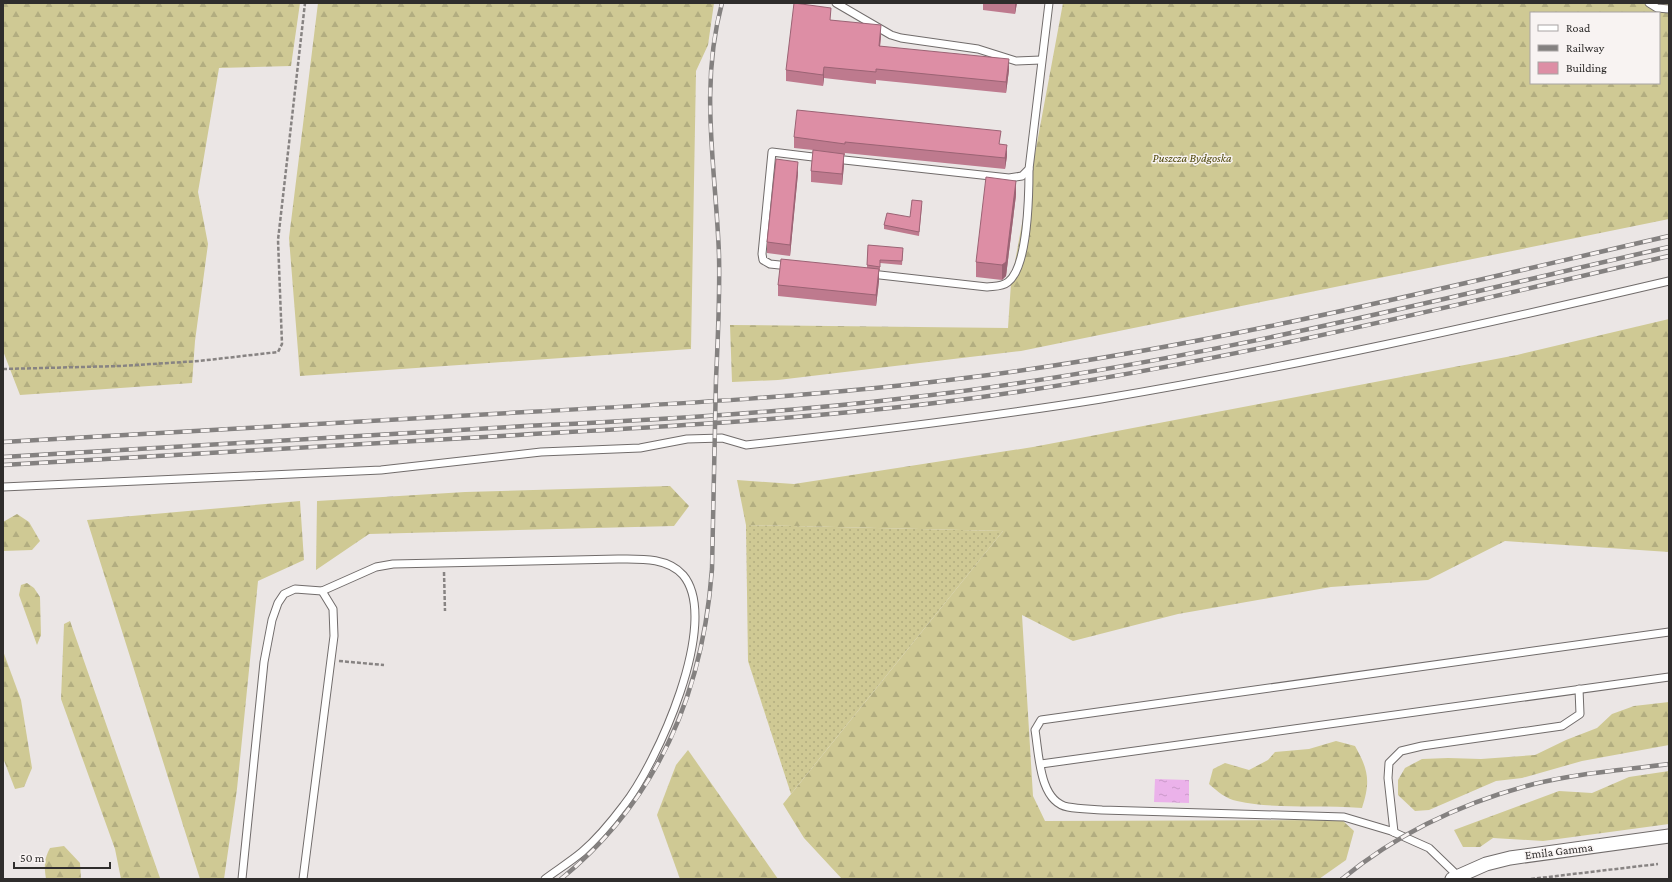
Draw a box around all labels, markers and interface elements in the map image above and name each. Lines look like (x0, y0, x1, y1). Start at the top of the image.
legend (1530, 12, 1660, 84)
text: Road (1566, 21, 1591, 35)
text: Railway (1566, 41, 1605, 55)
text: Building (1566, 61, 1607, 75)
park label: Puszcza Bydgoska (1152, 151, 1232, 165)
street label: Emila Gamma (1524, 840, 1594, 862)
scale bar (14, 844, 110, 870)
text: 50 m (20, 851, 45, 865)

